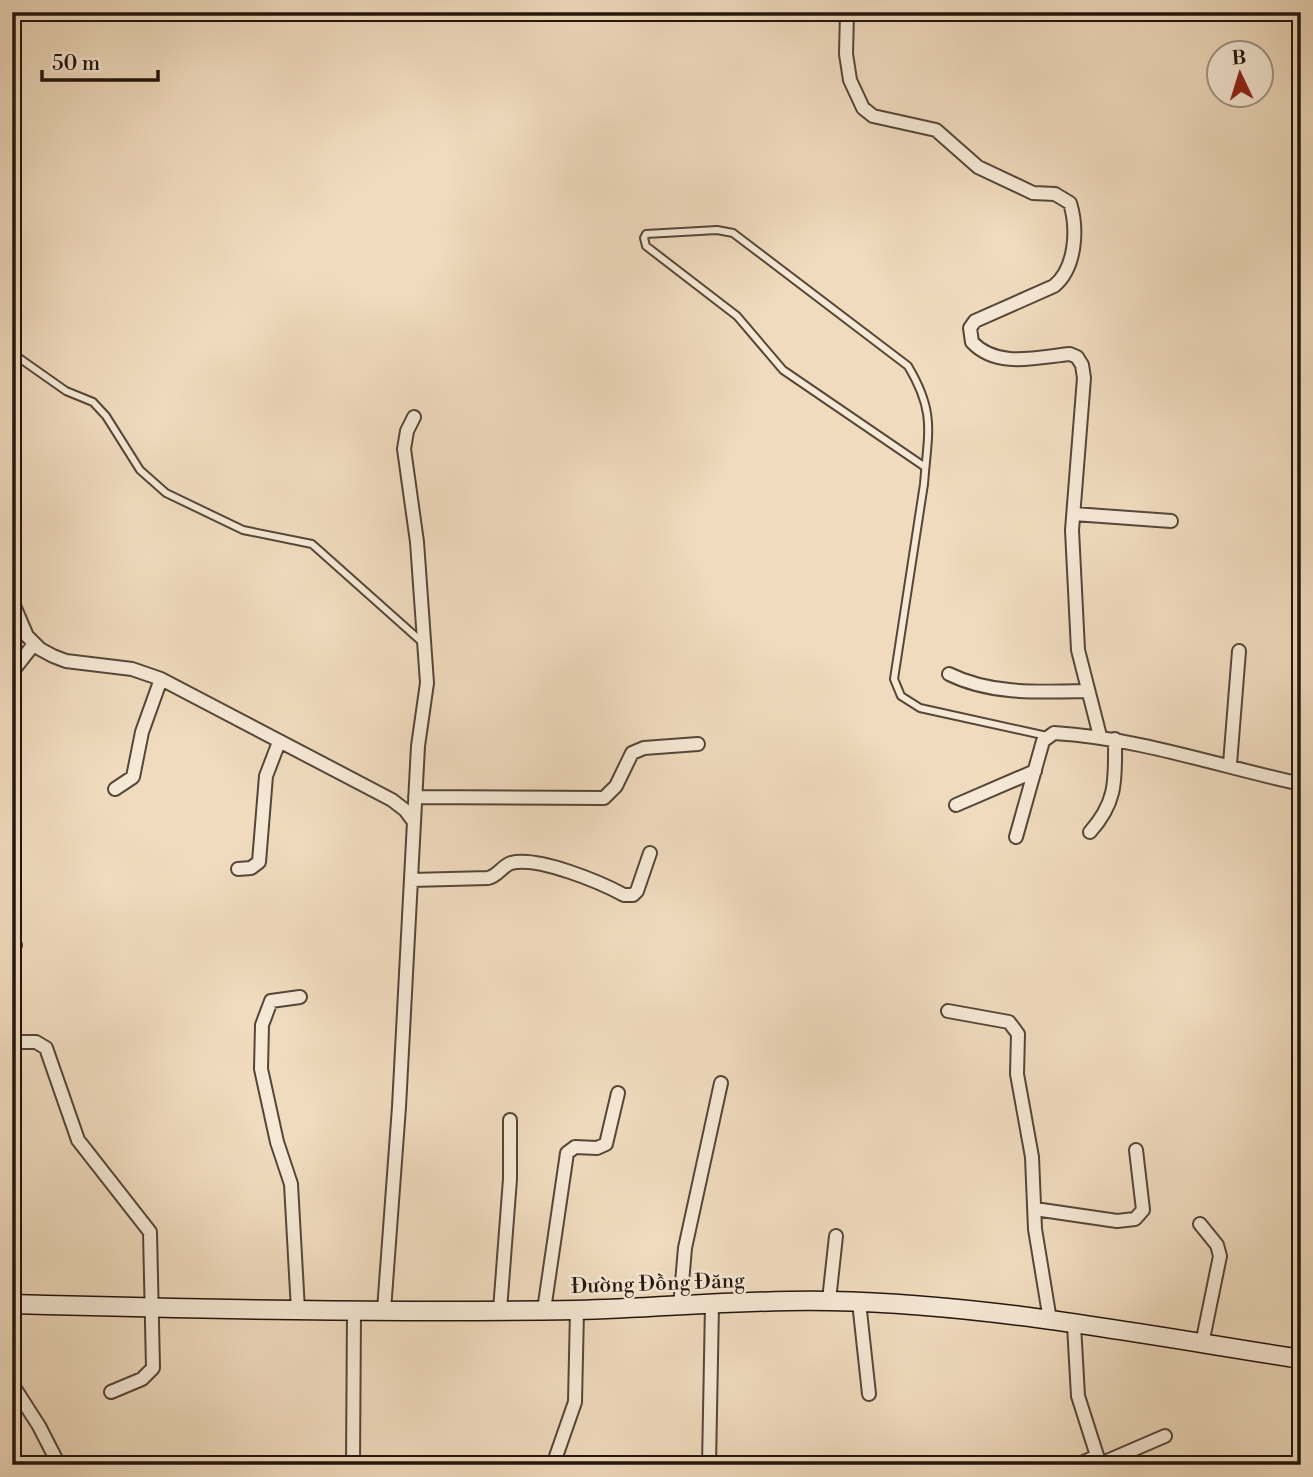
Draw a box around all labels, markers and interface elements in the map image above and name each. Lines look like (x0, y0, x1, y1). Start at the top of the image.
scale bar (42, 38, 158, 82)
north arrow (1204, 38, 1274, 108)
text: B (1231, 46, 1247, 71)
text: 50 m (52, 51, 100, 77)
street label: Đường Đồng Đăng (571, 1268, 746, 1300)

